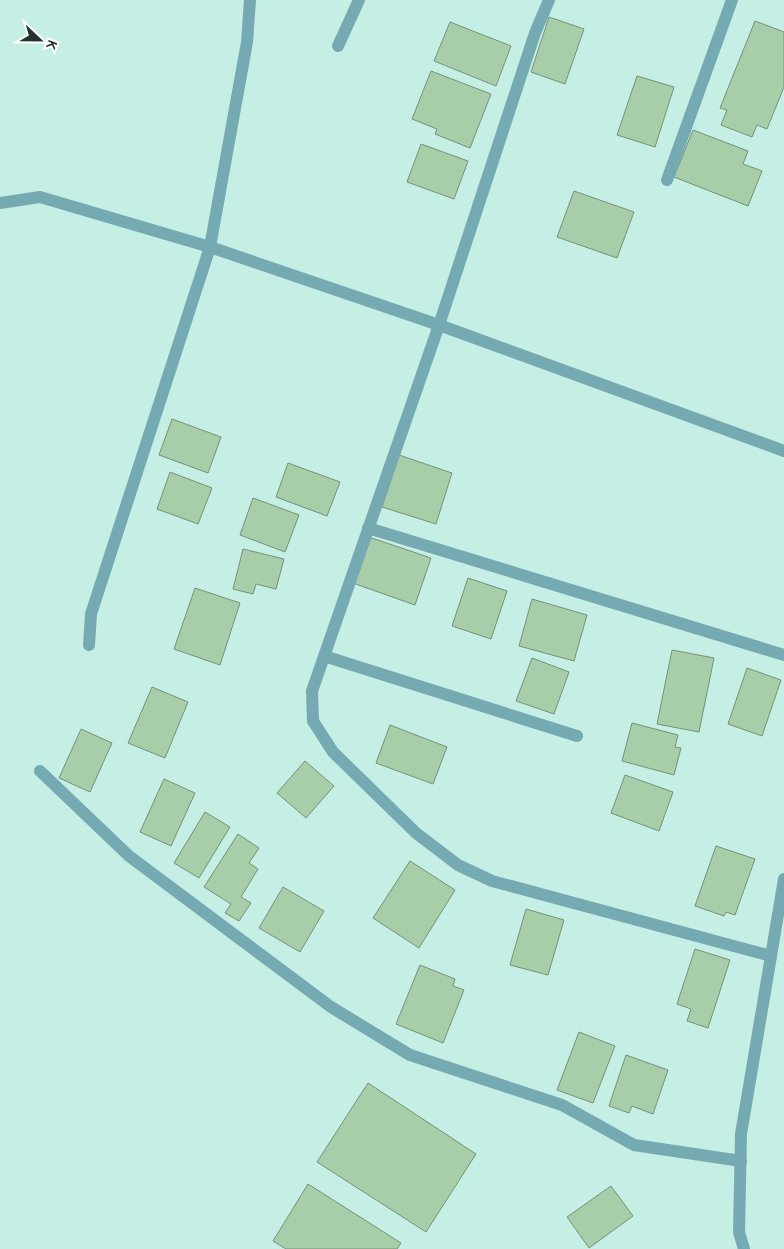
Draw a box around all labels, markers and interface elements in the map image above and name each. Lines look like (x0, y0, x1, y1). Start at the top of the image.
north arrow (15, 15, 65, 65)
text: K (42, 37, 61, 53)

